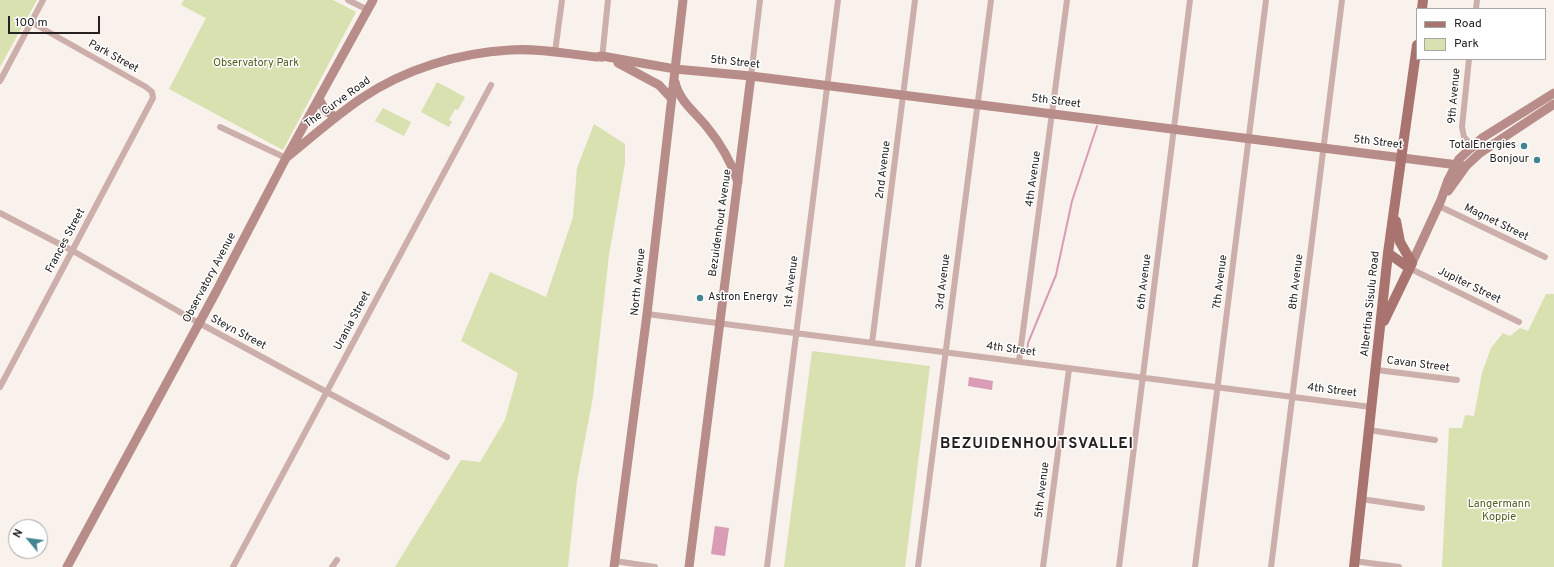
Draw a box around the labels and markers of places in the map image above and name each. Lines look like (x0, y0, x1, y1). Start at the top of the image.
place label: TotalEnergies (1449, 139, 1516, 153)
marker: TotalEnergies (1519, 141, 1529, 151)
place label: Bonjour (1490, 153, 1529, 167)
marker: Bonjour (1532, 155, 1542, 165)
place label: Astron Energy (708, 291, 778, 305)
marker: Astron Energy (695, 293, 705, 303)

